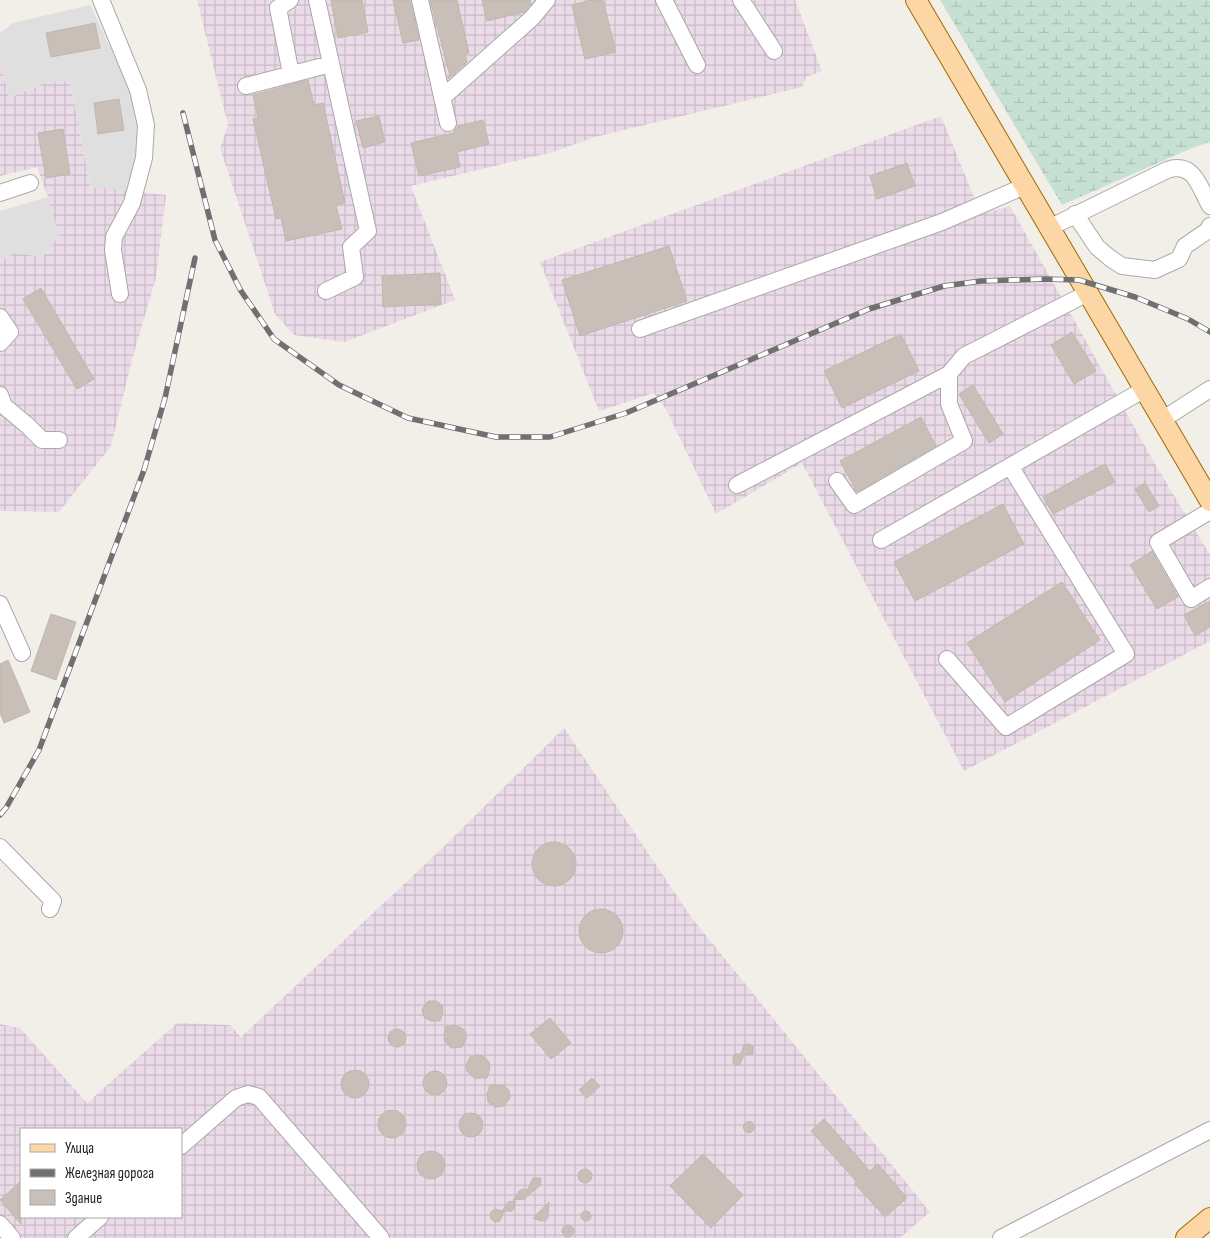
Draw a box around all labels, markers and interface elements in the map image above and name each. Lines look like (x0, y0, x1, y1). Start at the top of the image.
legend (20, 1128, 182, 1218)
text: Улица (65, 1139, 94, 1158)
text: Железная дорога (65, 1164, 154, 1183)
text: Здание (65, 1189, 102, 1208)

